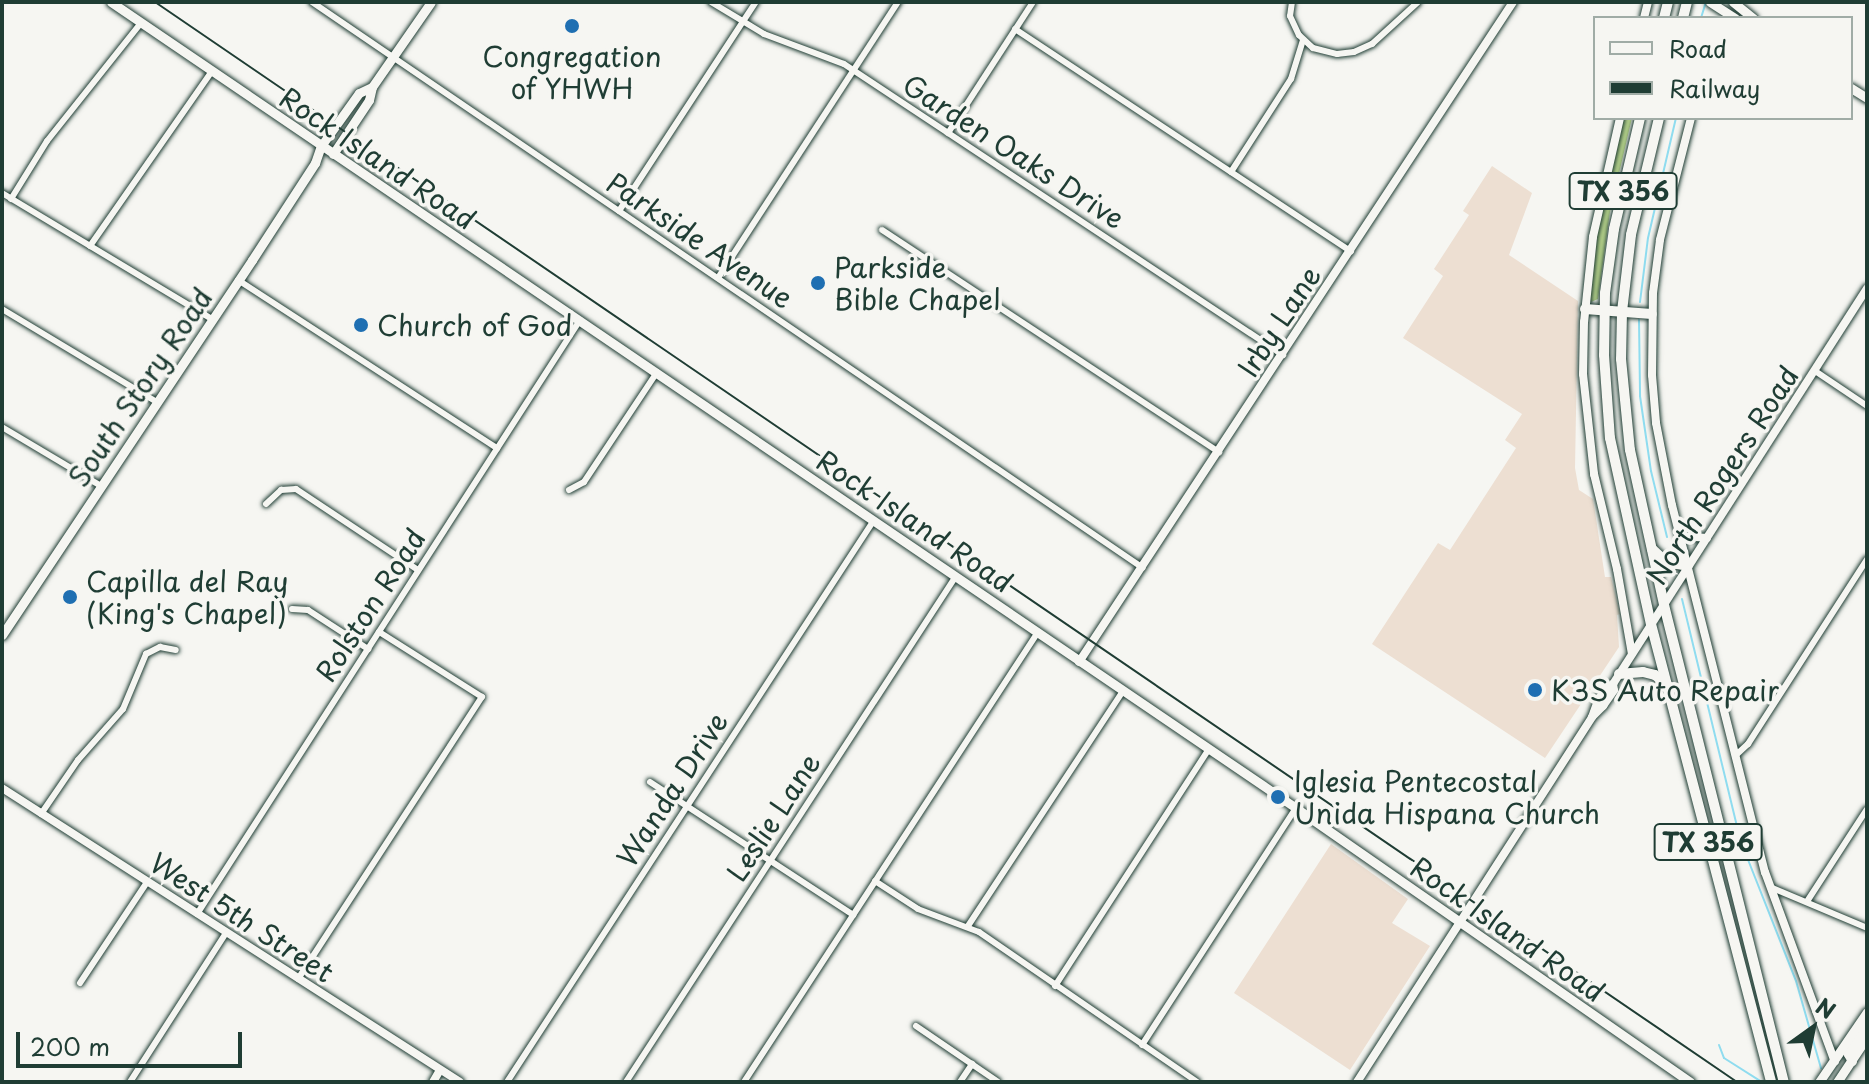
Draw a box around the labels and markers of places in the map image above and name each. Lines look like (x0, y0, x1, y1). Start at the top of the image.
marker: Congregation of YHWH (563, 17, 581, 35)
place label: Congregation of YHWH (482, 39, 662, 105)
place label: Parkside Bible Chapel (834, 250, 1002, 316)
marker: Parkside Bible Chapel (809, 274, 827, 292)
place label: Church of God (377, 308, 573, 342)
marker: Church of God (352, 316, 370, 334)
place label: Capilla del Ray (King's Chapel) (86, 564, 290, 630)
marker: Capilla del Ray (King's Chapel) (61, 588, 79, 606)
place label: K3S Auto Repair (1551, 673, 1778, 707)
marker: K3S Auto Repair (1526, 681, 1544, 699)
place label: Iglesia Pentecostal Unida Hispana Church (1294, 764, 1600, 830)
marker: Iglesia Pentecostal Unida Hispana Church (1269, 788, 1287, 806)

